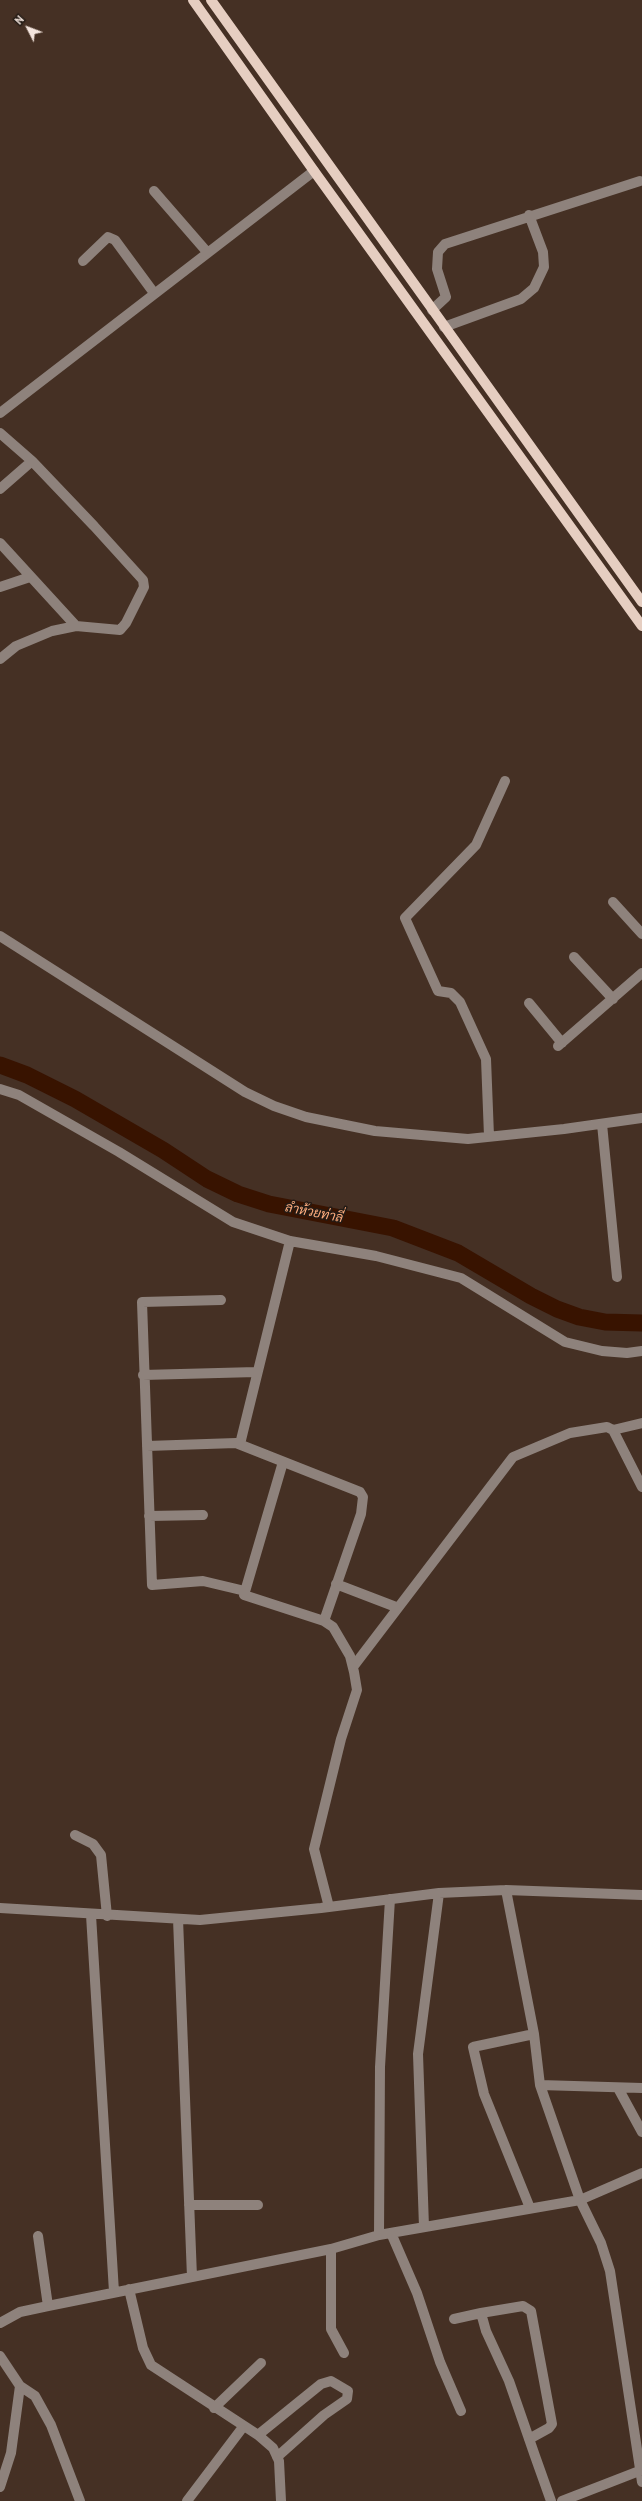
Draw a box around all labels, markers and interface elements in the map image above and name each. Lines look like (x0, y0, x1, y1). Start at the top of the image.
north arrow (8, 8, 48, 48)
text: N (11, 13, 27, 27)
water label: ลำห้วยท่าลี่ (284, 1200, 344, 1226)

